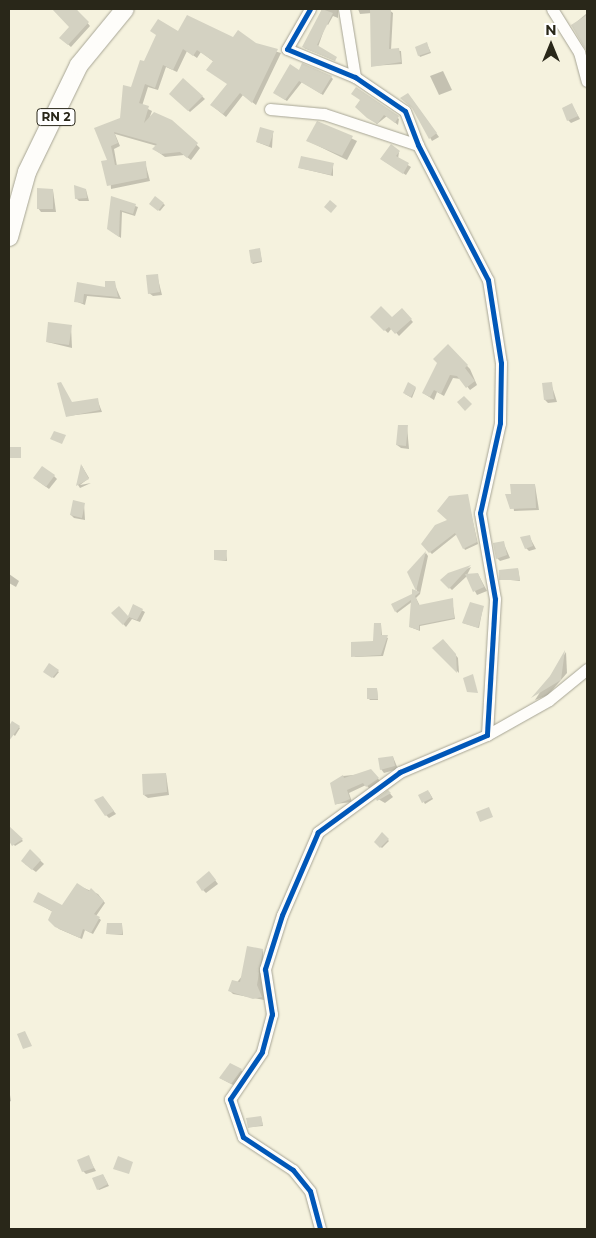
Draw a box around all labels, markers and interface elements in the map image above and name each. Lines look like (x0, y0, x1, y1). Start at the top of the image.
north arrow (526, 20, 576, 70)
text: N (545, 21, 557, 39)
road number: RN 2 (36, 108, 76, 126)

